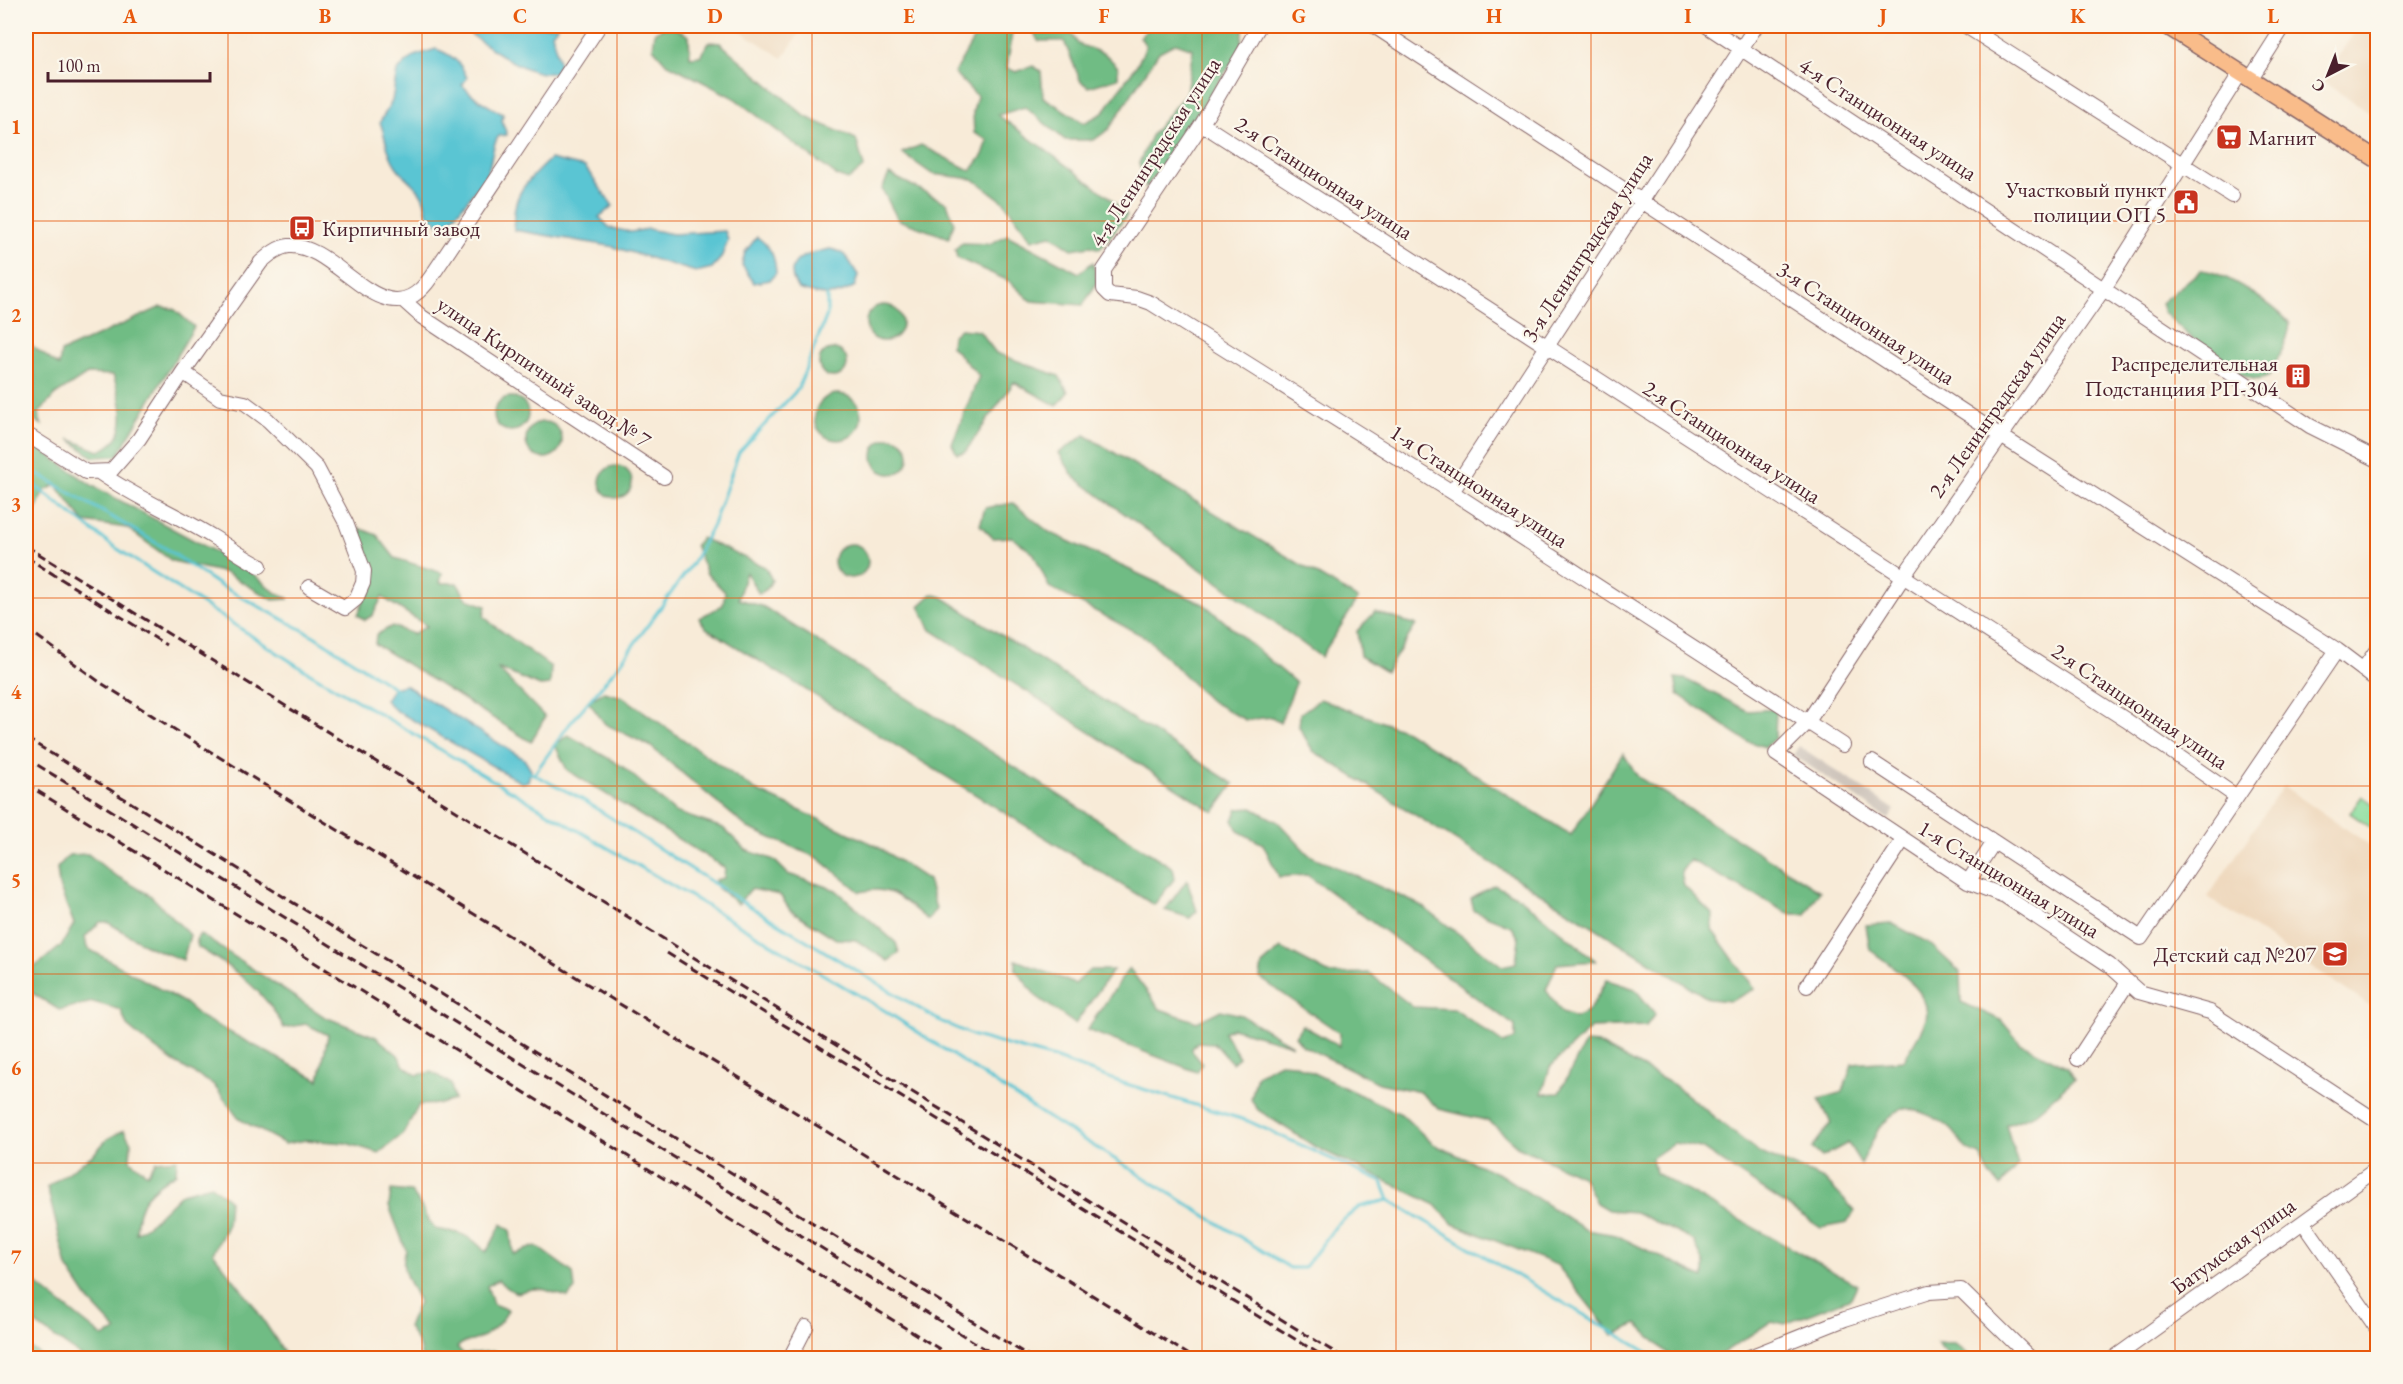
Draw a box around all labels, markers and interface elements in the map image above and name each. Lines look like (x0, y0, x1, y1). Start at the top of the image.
text: A (122, 3, 138, 29)
text: B (319, 3, 331, 29)
text: C (513, 3, 527, 29)
text: D (707, 3, 723, 29)
text: E (903, 3, 915, 29)
text: F (1099, 3, 1110, 29)
text: G (1292, 3, 1306, 29)
text: H (1486, 3, 1502, 29)
text: I (1684, 3, 1692, 29)
text: J (1877, 3, 1887, 29)
text: K (2070, 3, 2086, 29)
text: L (2267, 3, 2279, 29)
scale bar (48, 45, 210, 83)
north arrow (2298, 45, 2358, 105)
street label: 4-я Станционная улица (1793, 51, 1983, 188)
street label: 4-я Ленинградская улица (1083, 52, 1227, 252)
text: 100 m (57, 54, 101, 77)
text: С (2307, 74, 2330, 97)
street label: 2-я Станционная улица (1229, 110, 1419, 247)
text: 1 (11, 114, 21, 140)
supermarket icon: Магнит (2214, 122, 2244, 152)
place label: Магнит (2248, 123, 2316, 152)
street label: 3-я Ленинградская улица (1515, 147, 1659, 347)
place label: Участковый пункт полиции ОП 5 (2004, 175, 2166, 229)
public building icon: Участковый пункт полиции ОП 5 (2171, 187, 2201, 217)
bus stop icon: Кирпичный завод (287, 213, 317, 243)
place label: Кирпичный завод (322, 214, 480, 243)
street label: 3-я Станционная улица (1771, 255, 1961, 392)
street label: улица Кирпичный завод № 7 (431, 289, 657, 455)
text: 2 (11, 302, 22, 328)
street label: 2-я Ленинградская улица (1922, 306, 2072, 504)
place label: Распределительная Подстанциия РП-304 (2084, 349, 2278, 403)
building icon: Распределительная Подстанциия РП-304 (2283, 361, 2313, 391)
street label: 2-я Станционная улица (1637, 374, 1827, 511)
street label: 1-я Станционная улица (1384, 418, 1574, 555)
text: 3 (11, 491, 21, 517)
street label: 2-я Станционная улица (2046, 636, 2234, 776)
text: 4 (11, 679, 22, 705)
street label: 1-я Станционная улица (1913, 813, 2105, 945)
text: 5 (11, 867, 21, 893)
school or university icon: Детский сад №207 (2320, 939, 2350, 969)
place label: Детский сад №207 (2154, 940, 2316, 969)
text: 6 (11, 1055, 22, 1081)
street label: Батумская улица (2165, 1191, 2301, 1301)
text: 7 (11, 1244, 22, 1270)

